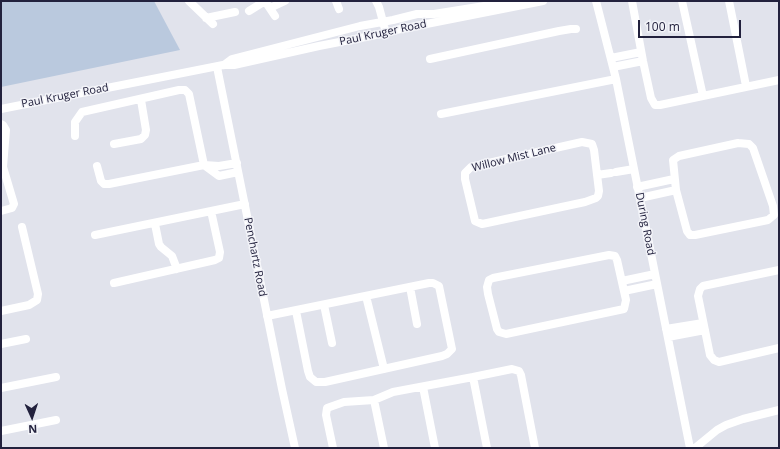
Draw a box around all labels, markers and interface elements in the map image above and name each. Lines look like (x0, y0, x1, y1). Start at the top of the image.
scale bar (640, 12, 743, 38)
street label: Paul Kruger Road (338, 17, 428, 49)
text: 100 m (645, 18, 680, 35)
street label: Paul Kruger Road (20, 81, 110, 111)
street label: Willow Mist Lane (471, 141, 557, 175)
street label: During Road (632, 191, 658, 257)
street label: Penchartz Road (241, 216, 269, 298)
north arrow (12, 397, 52, 437)
text: N (28, 422, 38, 437)

